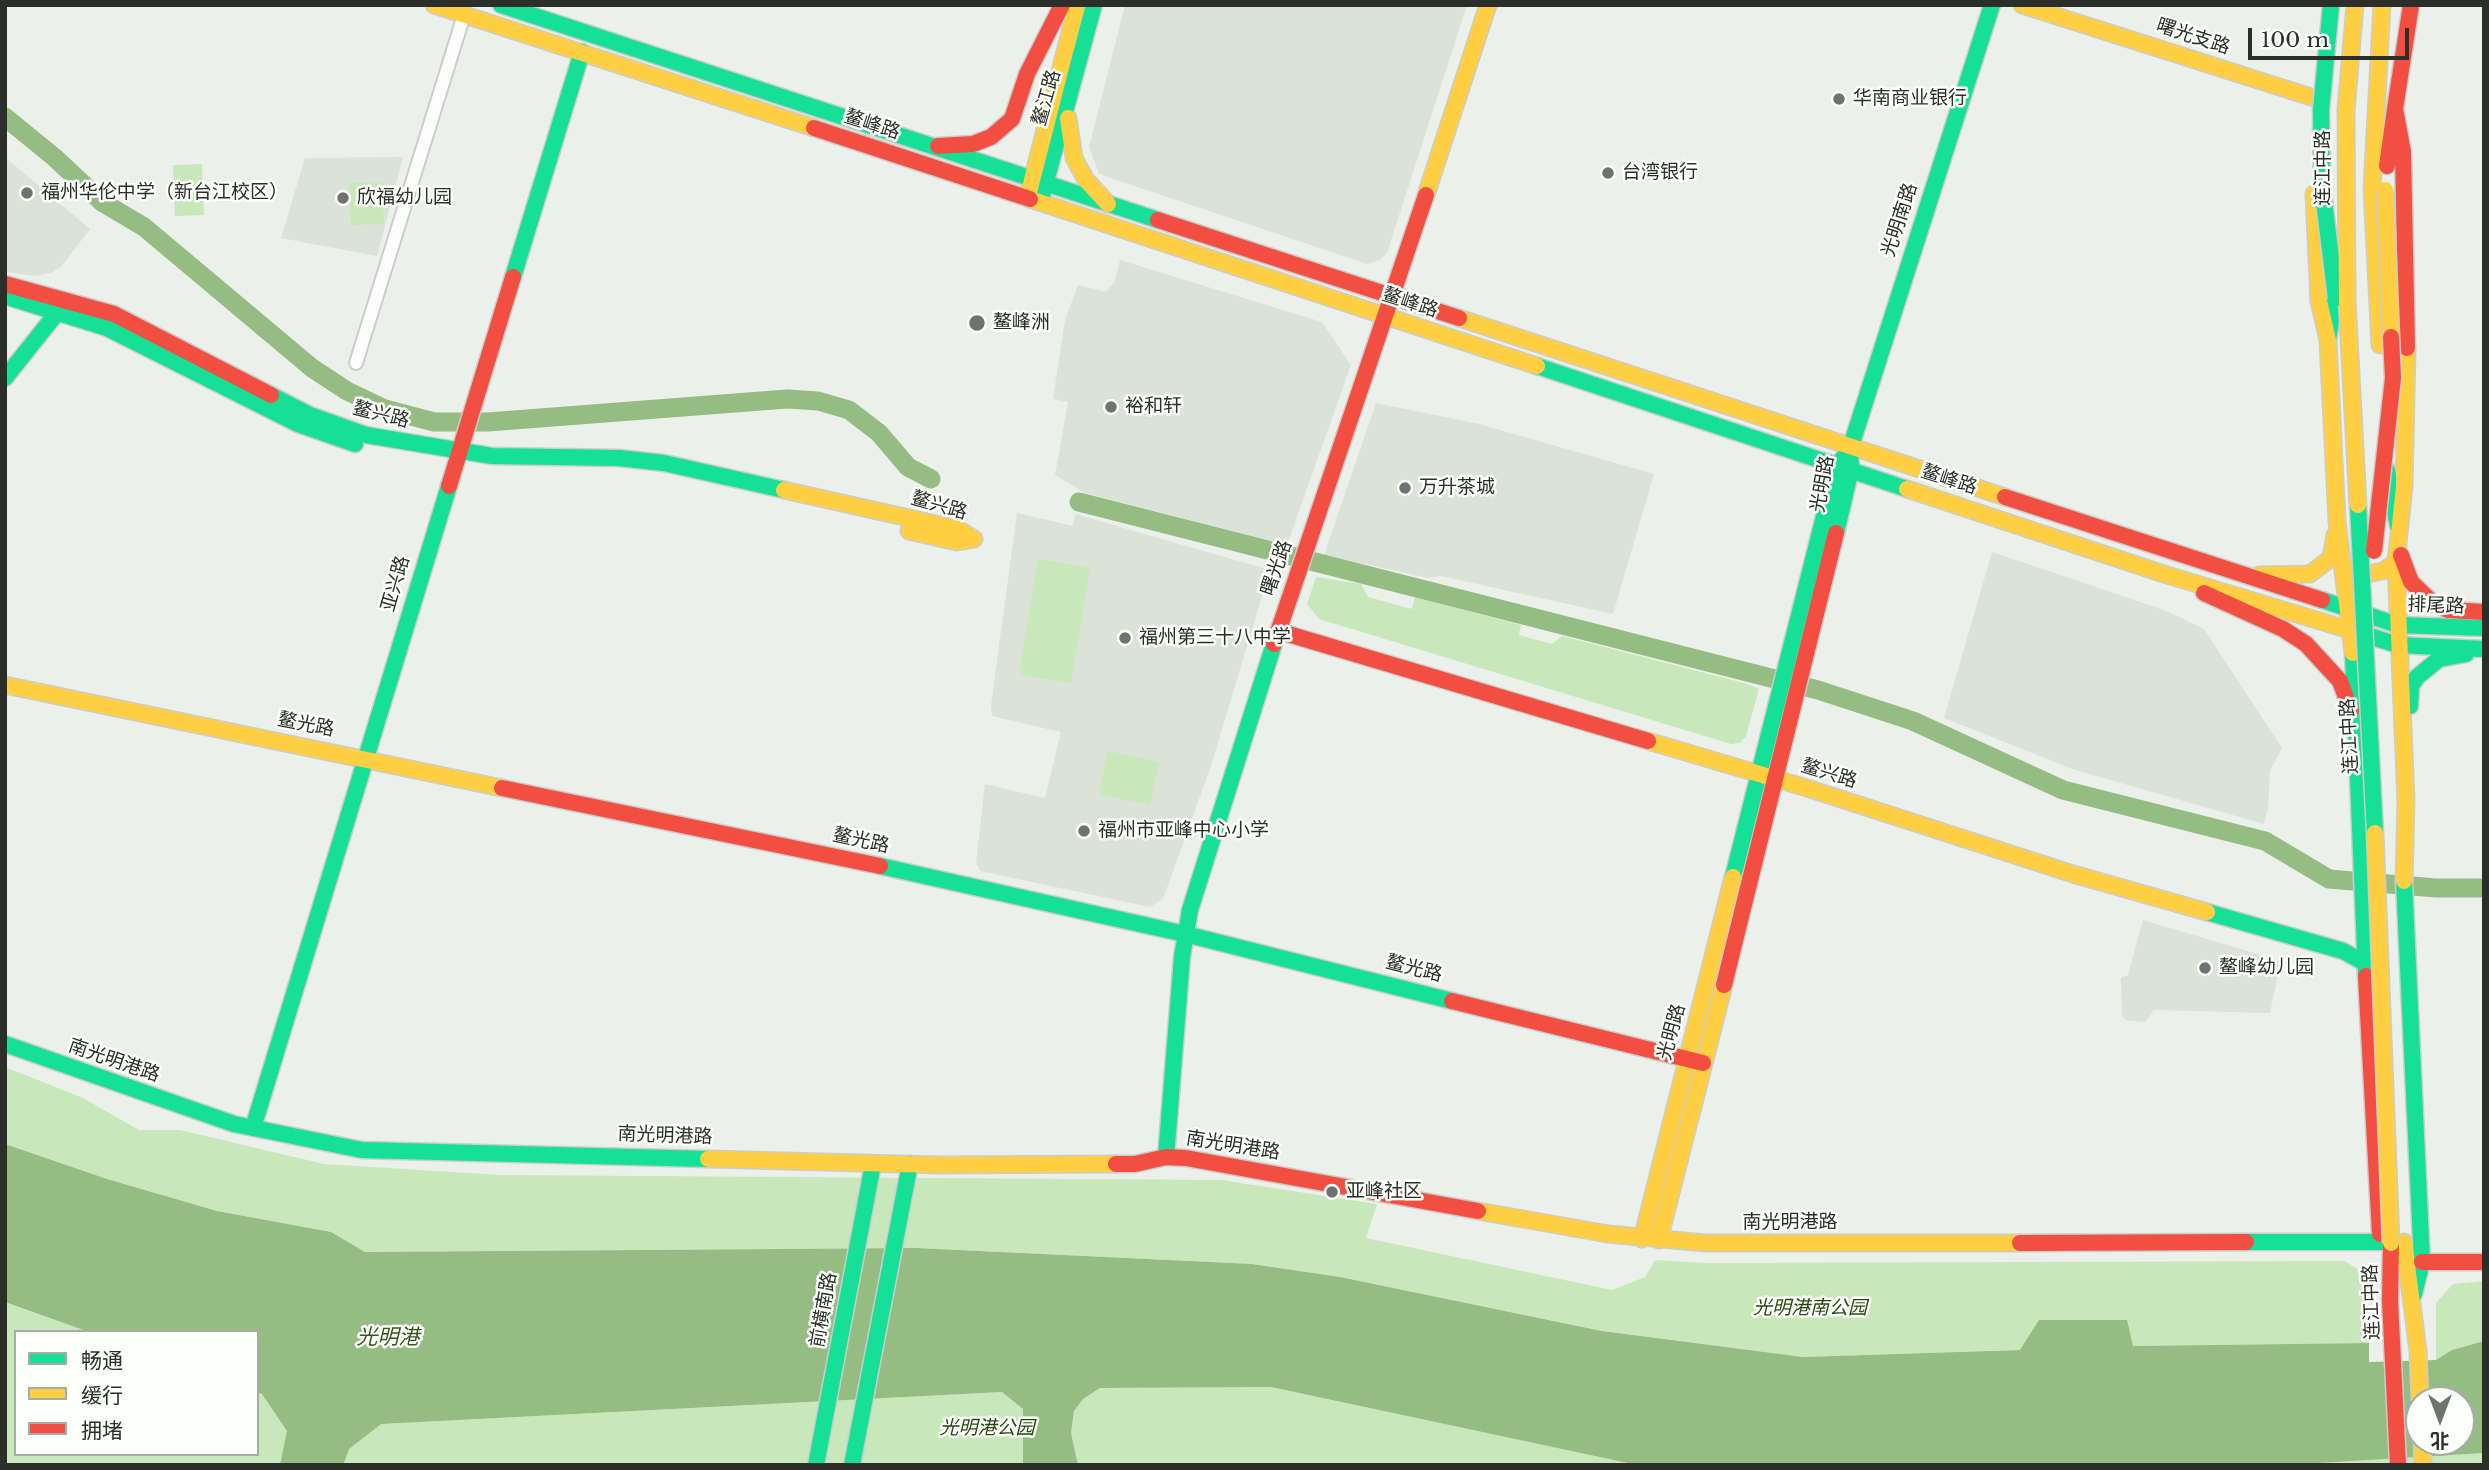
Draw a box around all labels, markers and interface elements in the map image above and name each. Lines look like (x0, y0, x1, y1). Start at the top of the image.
street label: 曙光支路 (2153, 14, 2233, 60)
scale bar (2251, 14, 2412, 58)
text: 100 m (2261, 27, 2329, 53)
street label: 鳌江路 (1028, 67, 1066, 129)
place label: 华南商业银行 (1853, 88, 1967, 110)
marker: 华南商业银行 (1831, 91, 1847, 107)
street label: 鳌峰路 (841, 105, 903, 145)
street label: 连江中路 (2313, 130, 2335, 206)
place label: 台湾银行 (1622, 162, 1698, 184)
marker: 台湾银行 (1600, 165, 1616, 181)
street label: 光明南路 (1877, 180, 1923, 260)
place label: 福州华伦中学（新台江校区） (41, 182, 288, 204)
marker: 福州华伦中学（新台江校区） (19, 185, 35, 201)
place label: 欣福幼儿园 (357, 187, 452, 209)
marker: 欣福幼儿园 (335, 190, 351, 206)
street label: 鳌峰路 (1379, 283, 1441, 323)
place label: 鳌峰洲 (993, 312, 1050, 334)
marker: 鳌峰洲 (967, 313, 987, 333)
place label: 裕和轩 (1125, 396, 1182, 418)
street label: 鳌兴路 (351, 397, 411, 433)
marker: 裕和轩 (1103, 399, 1119, 415)
street label: 光明路 (1807, 454, 1839, 514)
street label: 鳌峰路 (1918, 460, 1980, 500)
place label: 万升茶城 (1419, 477, 1495, 499)
marker: 万升茶城 (1397, 480, 1413, 496)
street label: 鳌兴路 (908, 487, 970, 525)
street label: 曙光路 (1257, 537, 1297, 599)
street label: 亚兴路 (377, 553, 415, 615)
street label: 排尾路 (2407, 594, 2465, 618)
place label: 福州第三十八中学 (1139, 627, 1291, 649)
marker: 福州第三十八中学 (1117, 630, 1133, 646)
street label: 连江中路 (2337, 697, 2363, 775)
street label: 鳌光路 (276, 708, 336, 742)
street label: 鳌兴路 (1798, 755, 1860, 793)
place label: 福州市亚峰中心小学 (1098, 820, 1269, 842)
marker: 福州市亚峰中心小学 (1076, 823, 1092, 839)
street label: 鳌光路 (831, 824, 891, 858)
street label: 鳌光路 (1384, 951, 1444, 987)
place label: 鳌峰幼儿园 (2219, 957, 2314, 979)
marker: 鳌峰幼儿园 (2197, 960, 2213, 976)
street label: 光明路 (1654, 1002, 1690, 1062)
street label: 南光明港路 (65, 1035, 163, 1087)
street label: 南光明港路 (617, 1123, 713, 1149)
street label: 南光明港路 (1184, 1127, 1282, 1165)
place label: 亚峰社区 (1346, 1181, 1422, 1203)
marker: 亚峰社区 (1324, 1184, 1340, 1200)
street label: 南光明港路 (1743, 1212, 1837, 1234)
street label: 连江中路 (2359, 1264, 2385, 1340)
street label: 前横南路 (806, 1271, 842, 1349)
park label: 光明港南公园 (1753, 1298, 1867, 1320)
water label: 光明港 (357, 1325, 419, 1351)
legend (14, 1330, 259, 1456)
text: 畅通 (81, 1348, 123, 1374)
text: 缓行 (81, 1383, 123, 1409)
north arrow (2405, 1386, 2475, 1456)
text: 拥堵 (81, 1418, 123, 1444)
park label: 光明港公园 (940, 1418, 1034, 1440)
text: 北 (2431, 1429, 2450, 1452)

